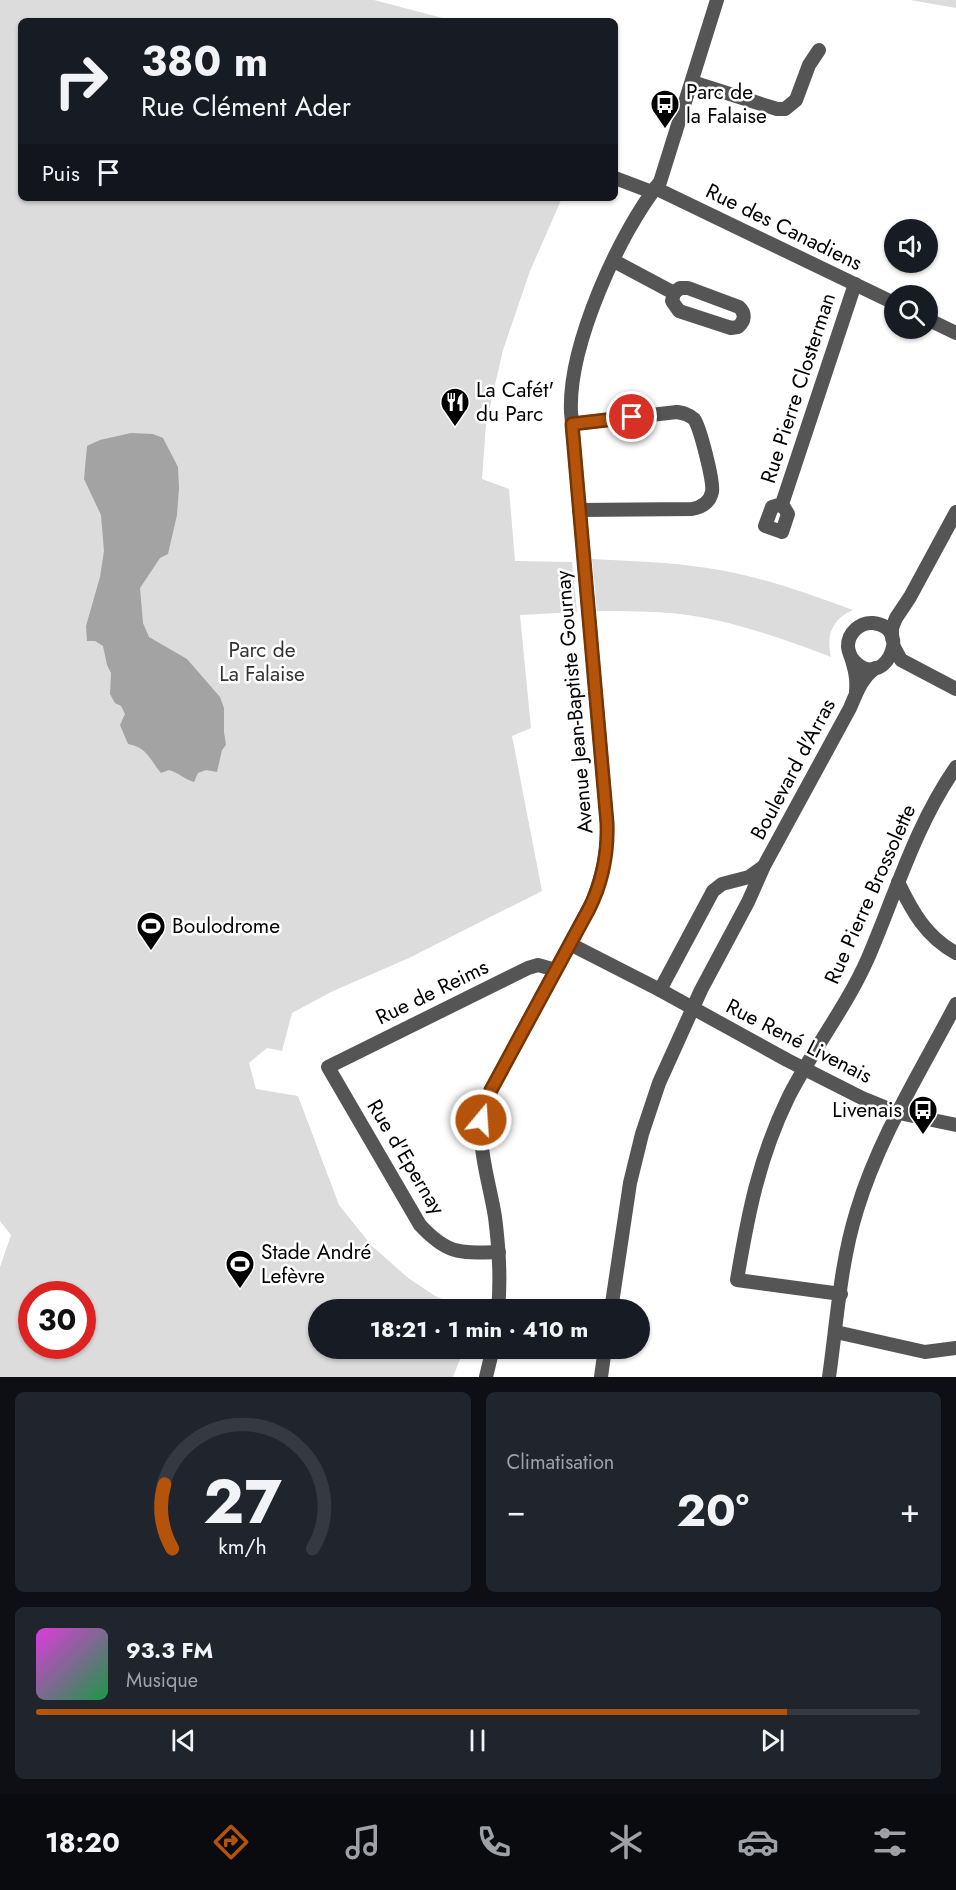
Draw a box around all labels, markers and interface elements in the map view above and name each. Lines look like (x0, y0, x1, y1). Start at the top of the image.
text: 380 m (141, 31, 268, 92)
icon: right (42, 42, 120, 120)
place label: Parc de la Falaise (686, 77, 767, 131)
text: Rue Clément Ader (141, 87, 351, 126)
bus stop icon: Parc de la Falaise (649, 88, 681, 130)
icon: arrive (92, 156, 125, 189)
text: Puis (42, 157, 80, 189)
street label: Rue des Canadiens (701, 176, 867, 278)
map controls (884, 219, 938, 339)
button: sound (884, 219, 938, 273)
button: search (884, 285, 938, 339)
street label: Rue Pierre Closterman (753, 289, 843, 487)
place label: La Cafét' du Parc (476, 375, 554, 429)
restaurant icon: La Cafét' du Parc (439, 386, 471, 428)
pin (606, 391, 657, 442)
icon: arrive (615, 400, 648, 433)
street label: Avenue Jean-Baptiste Gournay (547, 568, 600, 835)
park label: Parc de La Falaise (219, 635, 305, 689)
street label: Boulevard d'Arras (743, 693, 843, 845)
street label: Rue Pierre Brossolette (817, 799, 923, 989)
sports icon: Boulodrome (135, 910, 167, 952)
place label: Boulodrome (172, 911, 280, 941)
street label: Rue de Reims (371, 952, 493, 1032)
street label: Rue René Livenais (721, 991, 877, 1091)
position arrow (449, 1088, 513, 1152)
street label: Rue d'Epernay (360, 1094, 453, 1221)
bus stop icon: Livenais (907, 1094, 939, 1136)
place label: Livenais (832, 1095, 902, 1125)
place label: Stade André Lefèvre (261, 1237, 371, 1291)
sports icon: Stade André Lefèvre (224, 1248, 256, 1290)
speed limit sign: 30 (18, 1281, 96, 1359)
text: 18:21 · 1 min · 410 m (370, 1313, 588, 1345)
text: Climatisation (507, 1448, 614, 1477)
text: 27 (203, 1456, 282, 1546)
text: 20° (677, 1478, 749, 1543)
text: − (507, 1487, 526, 1534)
text: + (900, 1487, 920, 1534)
text: km/h (219, 1531, 267, 1562)
text: 93.3 FM (126, 1634, 213, 1666)
text: Musique (126, 1666, 198, 1695)
icon: previous (167, 1724, 200, 1757)
icon: pause (461, 1724, 494, 1757)
icon: next (756, 1724, 789, 1757)
icon: directions (210, 1821, 252, 1863)
icon: music (342, 1821, 384, 1863)
icon: phone (473, 1821, 515, 1863)
icon: climate (605, 1821, 647, 1863)
icon: car (737, 1821, 779, 1863)
icon: filters (869, 1821, 911, 1863)
text: 18:20 (45, 1823, 120, 1862)

